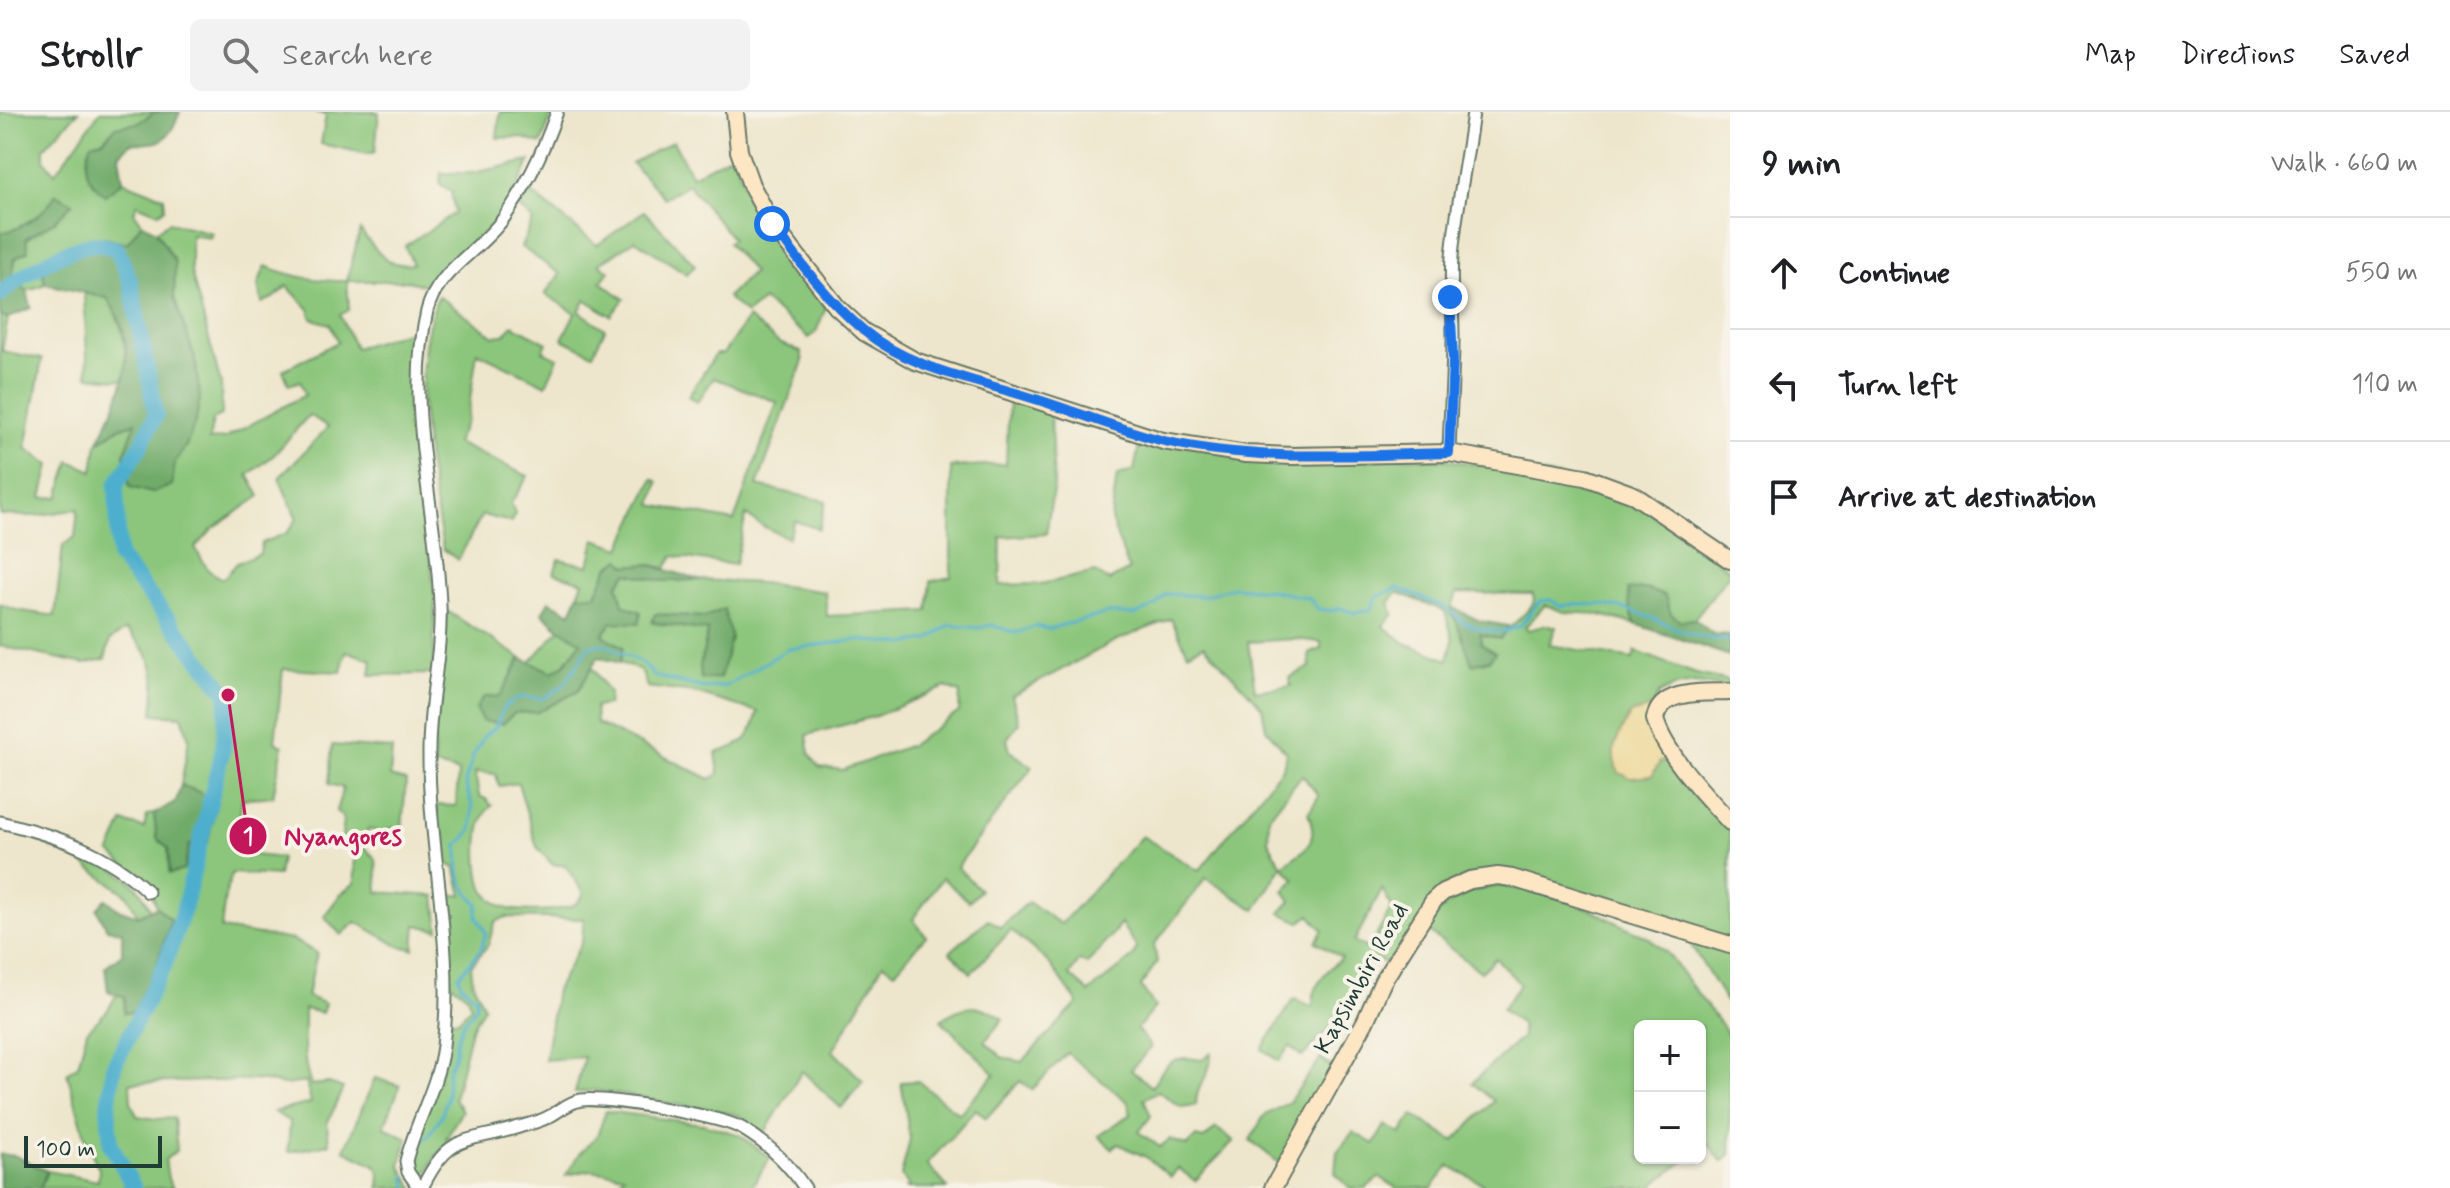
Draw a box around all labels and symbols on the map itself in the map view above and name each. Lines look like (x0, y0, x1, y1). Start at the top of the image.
route start (754, 206, 790, 242)
route end (1432, 279, 1468, 315)
callout: Nyangores (228, 811, 418, 861)
text: Nyangores (284, 821, 402, 856)
text: 1 (243, 822, 253, 853)
street label: Kapsimbiri Road (1308, 898, 1416, 1060)
scale bar (24, 1132, 162, 1168)

